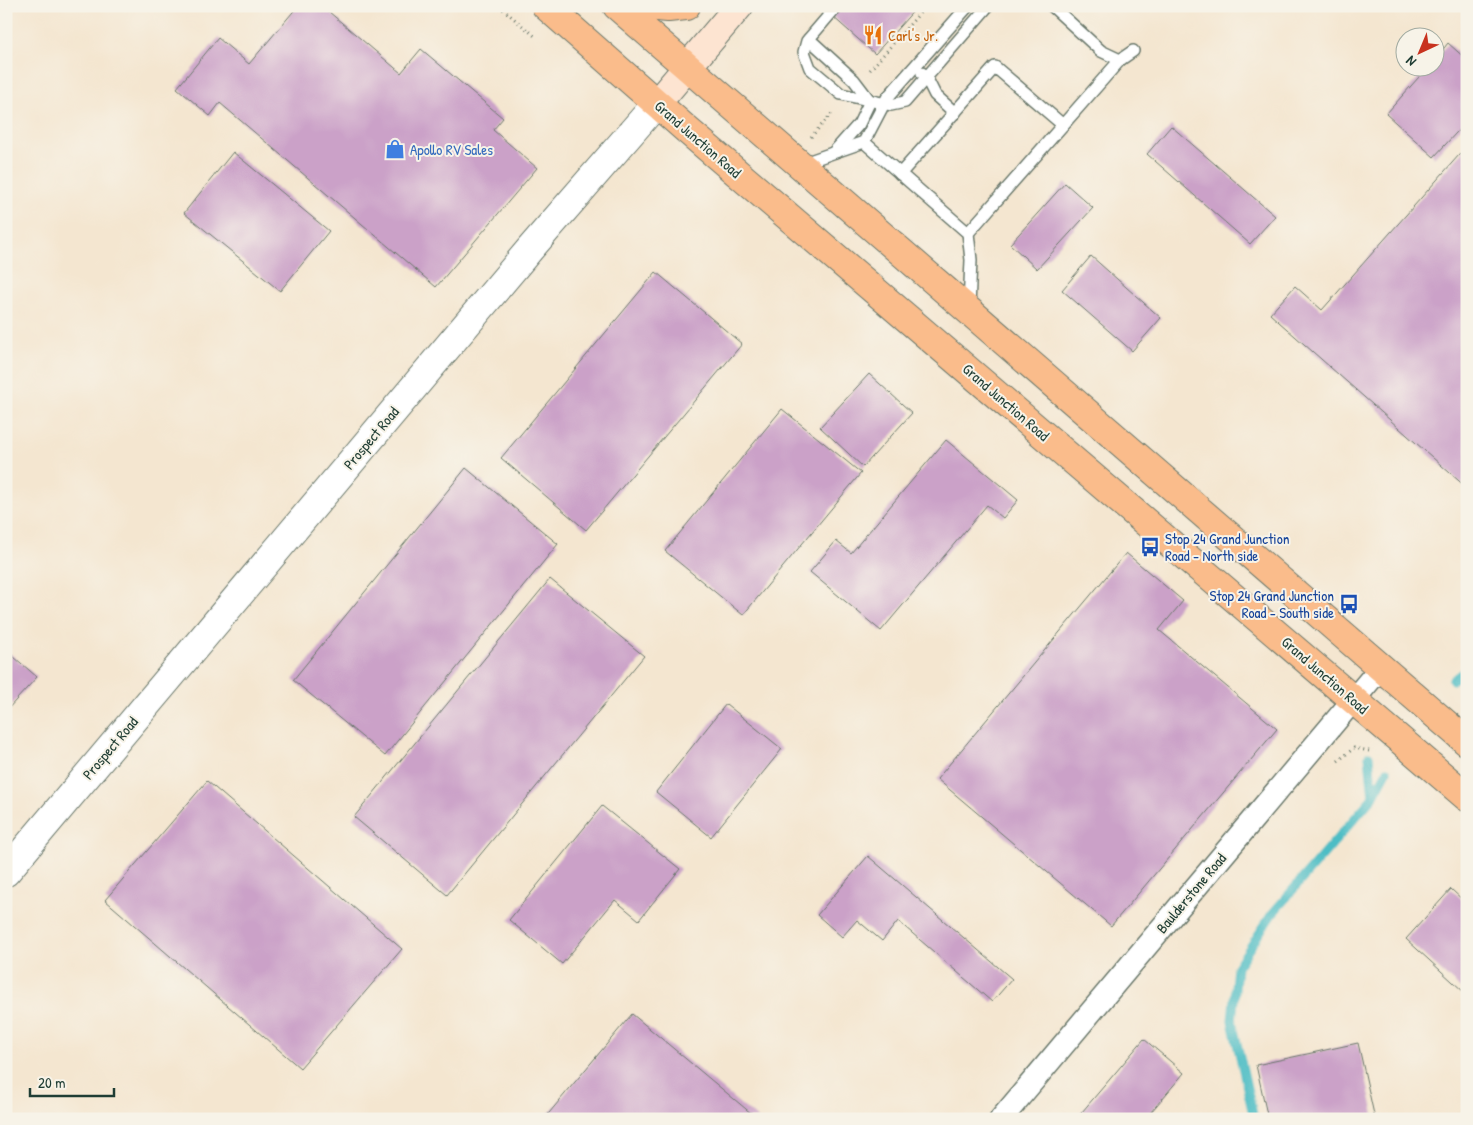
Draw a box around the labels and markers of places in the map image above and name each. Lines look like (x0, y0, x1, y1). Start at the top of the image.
restaurant icon: Carl's Jr. (862, 24, 884, 46)
place label: Carl's Jr. (888, 25, 938, 46)
shop icon: Apollo RV Sales (384, 138, 406, 160)
place label: Apollo RV Sales (410, 139, 493, 160)
place label: Stop 24 Grand Junction Road - North side (1165, 528, 1290, 566)
bus stop icon: Stop 24 Grand Junction Road - North side (1139, 536, 1161, 558)
place label: Stop 24 Grand Junction Road - South side (1210, 585, 1334, 623)
bus stop icon: Stop 24 Grand Junction Road - South side (1338, 593, 1360, 615)

